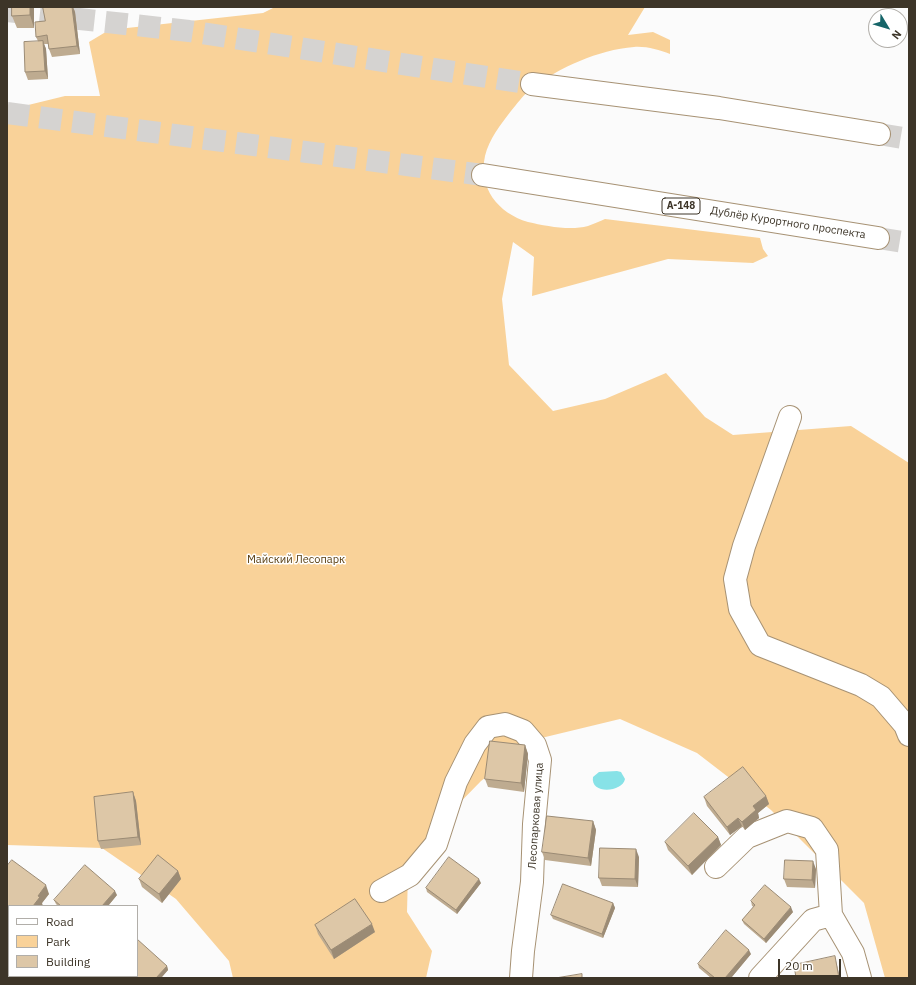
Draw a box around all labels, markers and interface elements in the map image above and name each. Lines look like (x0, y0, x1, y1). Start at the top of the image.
north arrow (868, 8, 908, 48)
text: N (889, 27, 905, 42)
road number: А-148 (662, 198, 700, 214)
street label: Дублёр Курортного проспекта (709, 204, 867, 242)
park label: Майский Лесопарк (247, 553, 345, 567)
street label: Лесопарковая улица (526, 762, 546, 870)
legend (8, 905, 138, 977)
text: Road (46, 914, 74, 929)
text: Park (46, 934, 70, 949)
scale bar (780, 951, 843, 977)
text: Building (46, 954, 90, 969)
text: 20 m (785, 958, 813, 973)

